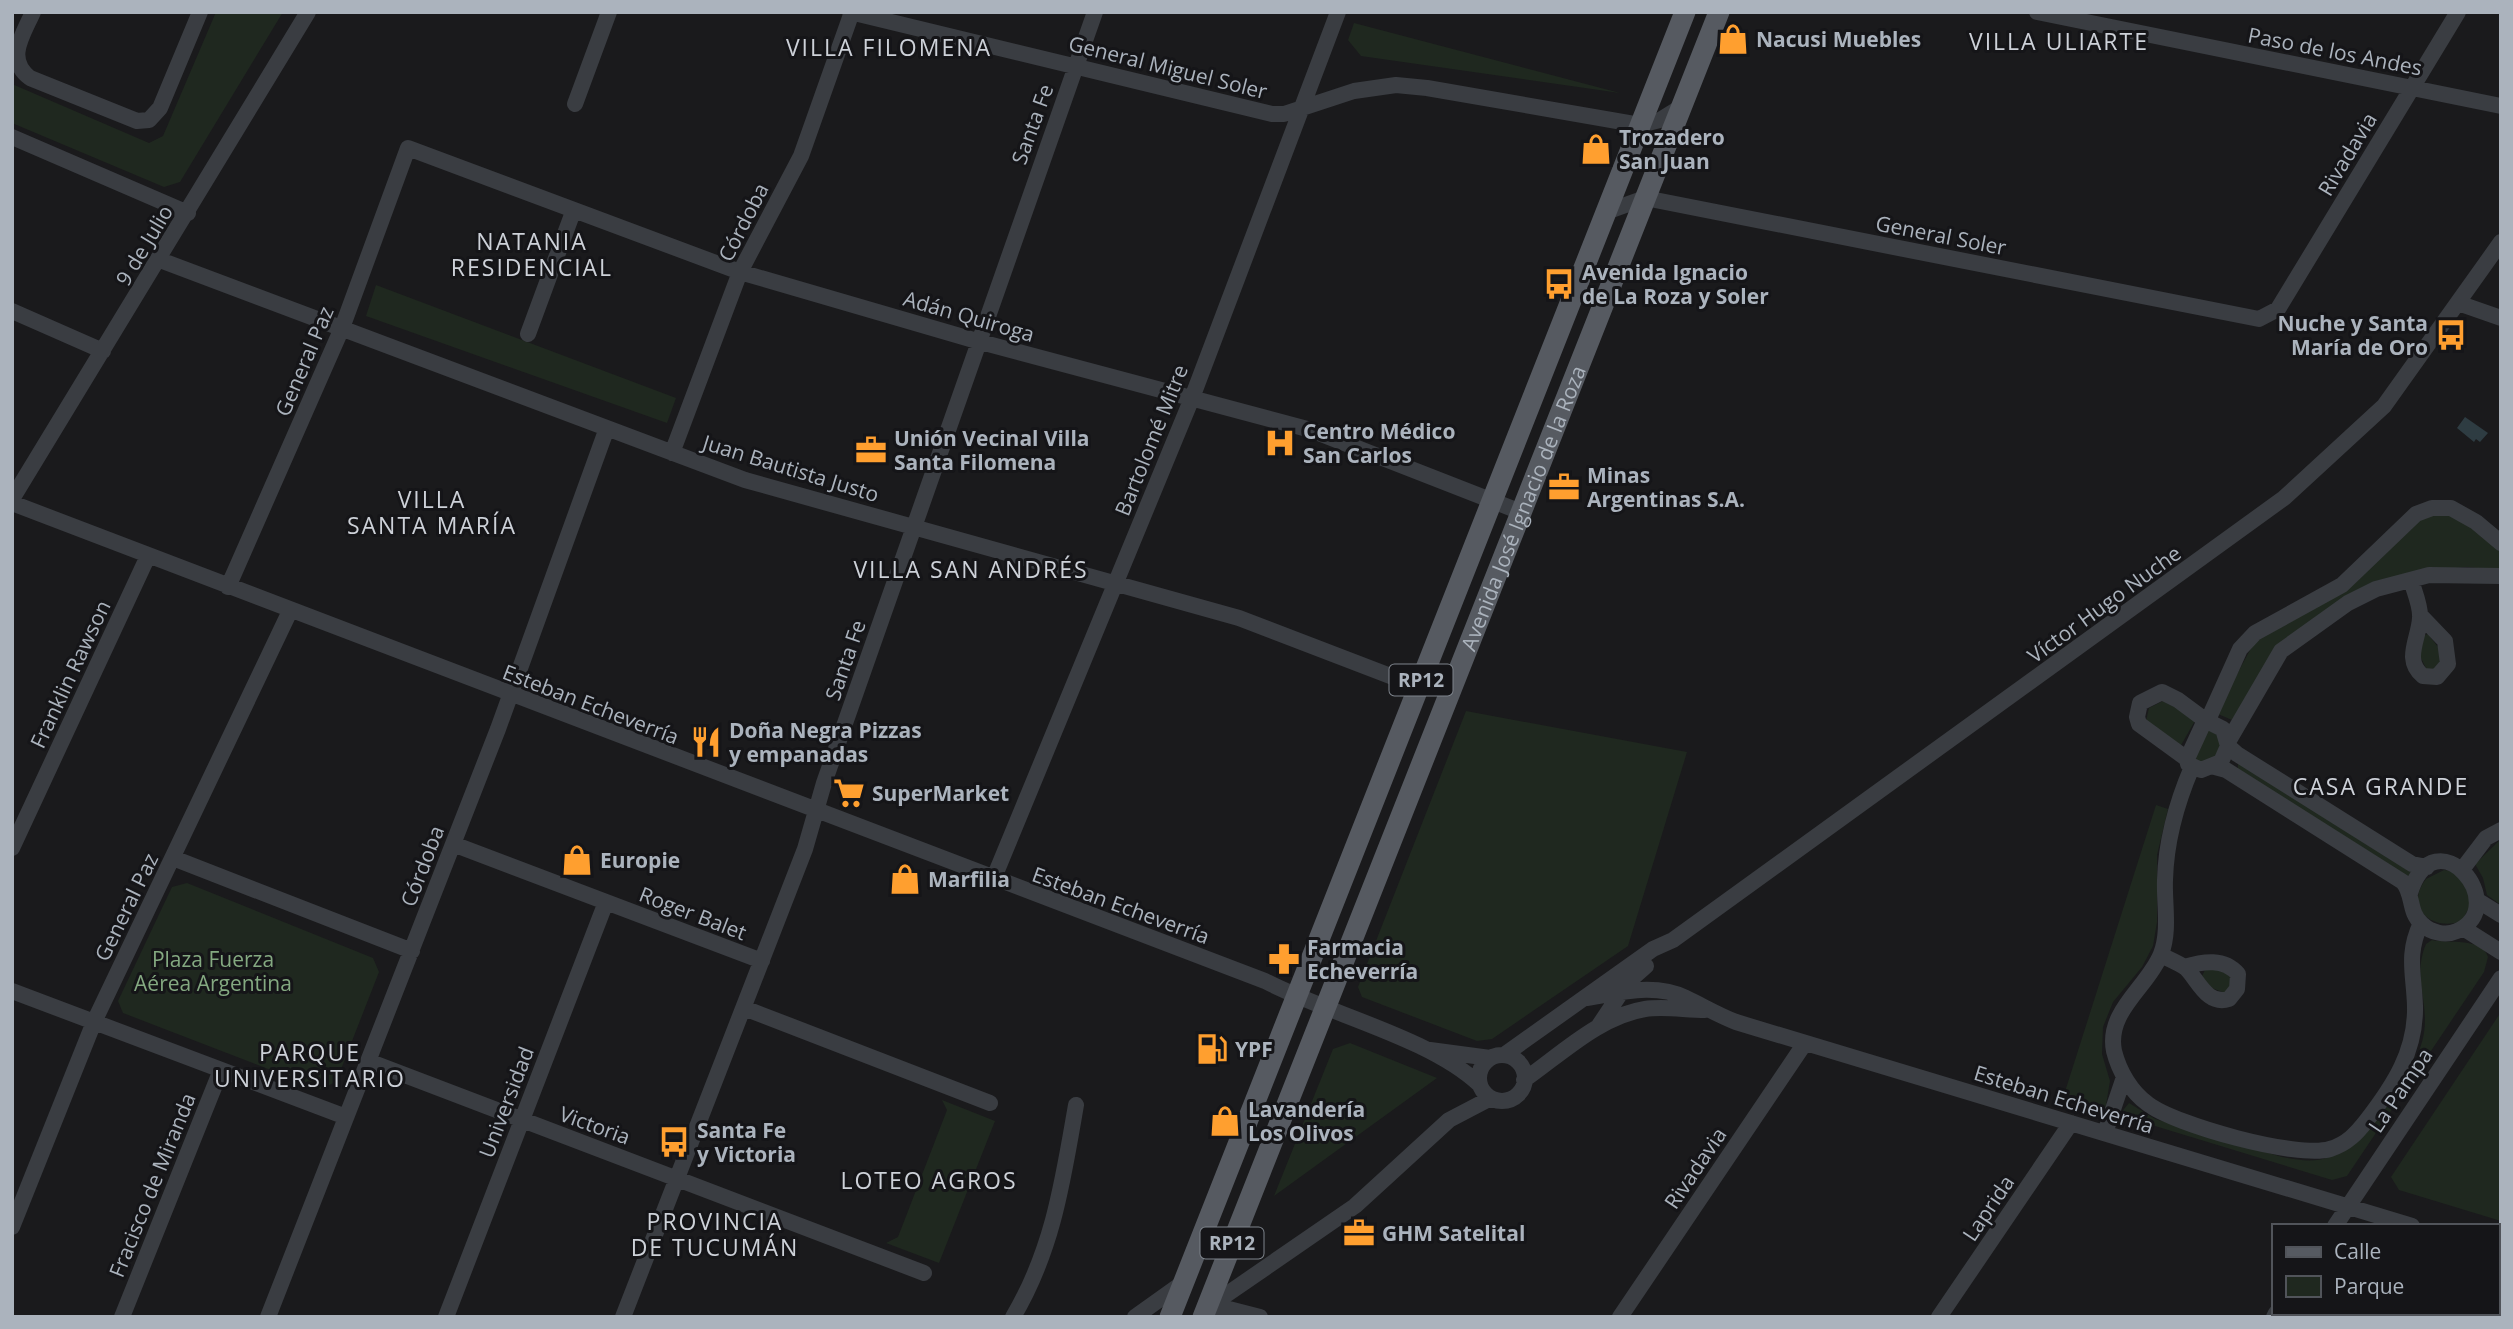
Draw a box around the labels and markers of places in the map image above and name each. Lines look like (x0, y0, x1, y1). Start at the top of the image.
shop icon: Nacusi Muebles (1716, 22, 1750, 56)
place label: Nacusi Muebles (1756, 25, 1921, 53)
place label: Trozadero San Juan (1619, 123, 1725, 175)
shop icon: Trozadero San Juan (1579, 132, 1613, 166)
place label: Avenida Ignacio de La Roza y Soler (1582, 258, 1769, 310)
bus stop icon: Avenida Ignacio de La Roza y Soler (1542, 267, 1576, 301)
place label: Nuche y Santa María de Oro (2277, 309, 2428, 361)
bus stop icon: Nuche y Santa María de Oro (2434, 318, 2468, 352)
place label: Centro Médico San Carlos (1303, 417, 1455, 469)
place label: Unión Vecinal Villa Santa Filomena (894, 424, 1090, 476)
hospital icon: Centro Médico San Carlos (1263, 426, 1297, 460)
office icon: Unión Vecinal Villa Santa Filomena (854, 433, 888, 467)
place label: Minas Argentinas S.A. (1587, 461, 1745, 513)
office icon: Minas Argentinas S.A. (1547, 470, 1581, 504)
place label: Doña Negra Pizzas y empanadas (729, 716, 922, 768)
restaurant icon: Doña Negra Pizzas y empanadas (689, 725, 723, 759)
supermarket icon: SuperMarket (832, 776, 866, 810)
place label: SuperMarket (872, 779, 1009, 807)
shop icon: Europie (560, 843, 594, 877)
place label: Europie (600, 846, 680, 874)
shop icon: Marfilia (888, 862, 922, 896)
place label: Marfilia (928, 865, 1010, 893)
place label: Farmacia Echeverría (1307, 933, 1418, 985)
pharmacy icon: Farmacia Echeverría (1267, 942, 1301, 976)
fuel station icon: YPF (1195, 1032, 1229, 1066)
place label: YPF (1235, 1035, 1273, 1063)
place label: Lavandería Los Olivos (1248, 1095, 1365, 1147)
shop icon: Lavandería Los Olivos (1208, 1104, 1242, 1138)
place label: Santa Fe y Victoria (697, 1116, 796, 1168)
bus stop icon: Santa Fe y Victoria (657, 1125, 691, 1159)
office icon: GHM Satelital (1342, 1216, 1376, 1250)
place label: GHM Satelital (1382, 1219, 1525, 1247)

